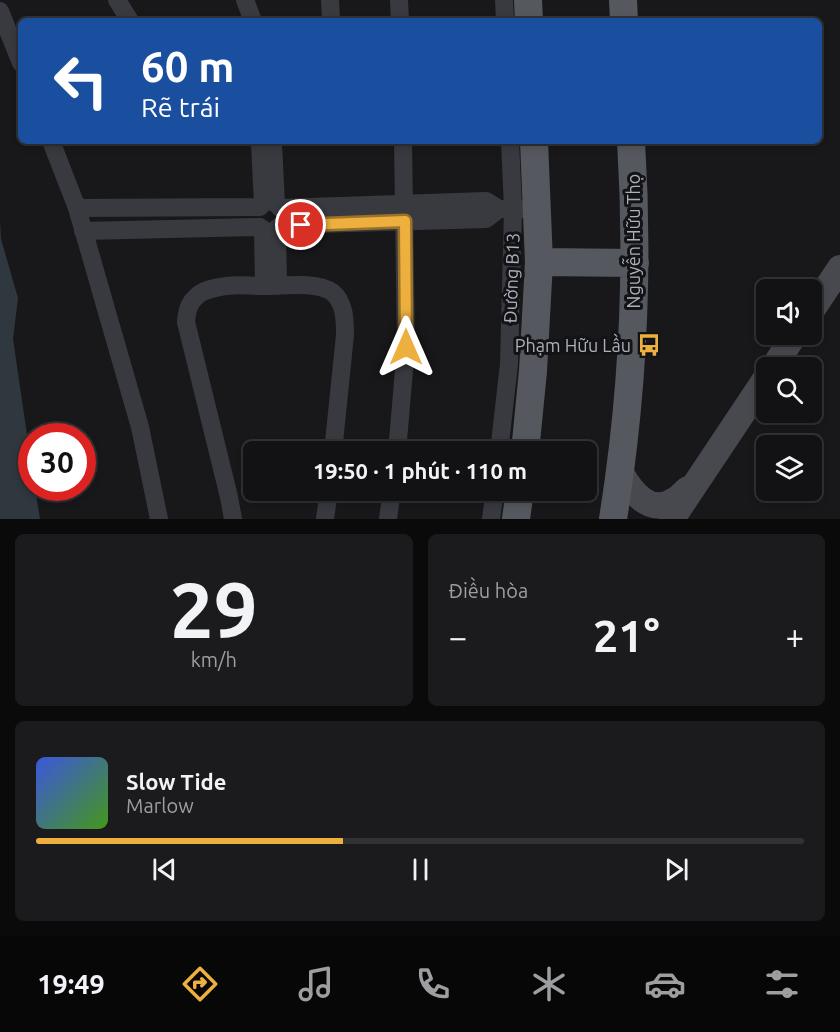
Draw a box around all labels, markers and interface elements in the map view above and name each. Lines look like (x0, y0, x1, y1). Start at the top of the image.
icon: left (42, 42, 120, 120)
text: 60 m (141, 43, 235, 90)
text: Rẽ trái (141, 92, 220, 122)
street label: Nguyễn Hữu Thọ (621, 174, 643, 308)
pin (275, 199, 326, 250)
icon: arrive (284, 208, 317, 241)
street label: Đường B13 (499, 232, 523, 324)
map controls (756, 279, 822, 501)
button: sound (756, 279, 822, 345)
position arrow (374, 315, 438, 379)
bus stop icon: Phạm Hữu Lầu (636, 332, 662, 358)
place label: Phạm Hữu Lầu (515, 333, 631, 355)
button: search (756, 357, 822, 423)
speed limit sign: 30 (18, 423, 96, 501)
button: layers (756, 435, 822, 501)
text: 19:50 · 1 phút · 110 m (313, 458, 527, 483)
text: 29 (170, 565, 258, 653)
text: Điều hòa (449, 579, 528, 602)
text: 21° (593, 610, 660, 661)
text: − (449, 618, 467, 655)
text: + (785, 618, 804, 655)
text: km/h (191, 648, 237, 671)
text: Slow Tide (126, 769, 226, 794)
text: Marlow (126, 794, 194, 817)
icon: previous (148, 853, 181, 886)
icon: pause (404, 853, 437, 886)
icon: next (660, 853, 693, 886)
icon: directions (179, 963, 221, 1005)
icon: music (295, 963, 337, 1005)
icon: phone (412, 963, 454, 1005)
icon: climate (528, 963, 570, 1005)
icon: car (644, 963, 686, 1005)
icon: filters (761, 963, 803, 1005)
text: 19:49 (37, 969, 105, 999)

